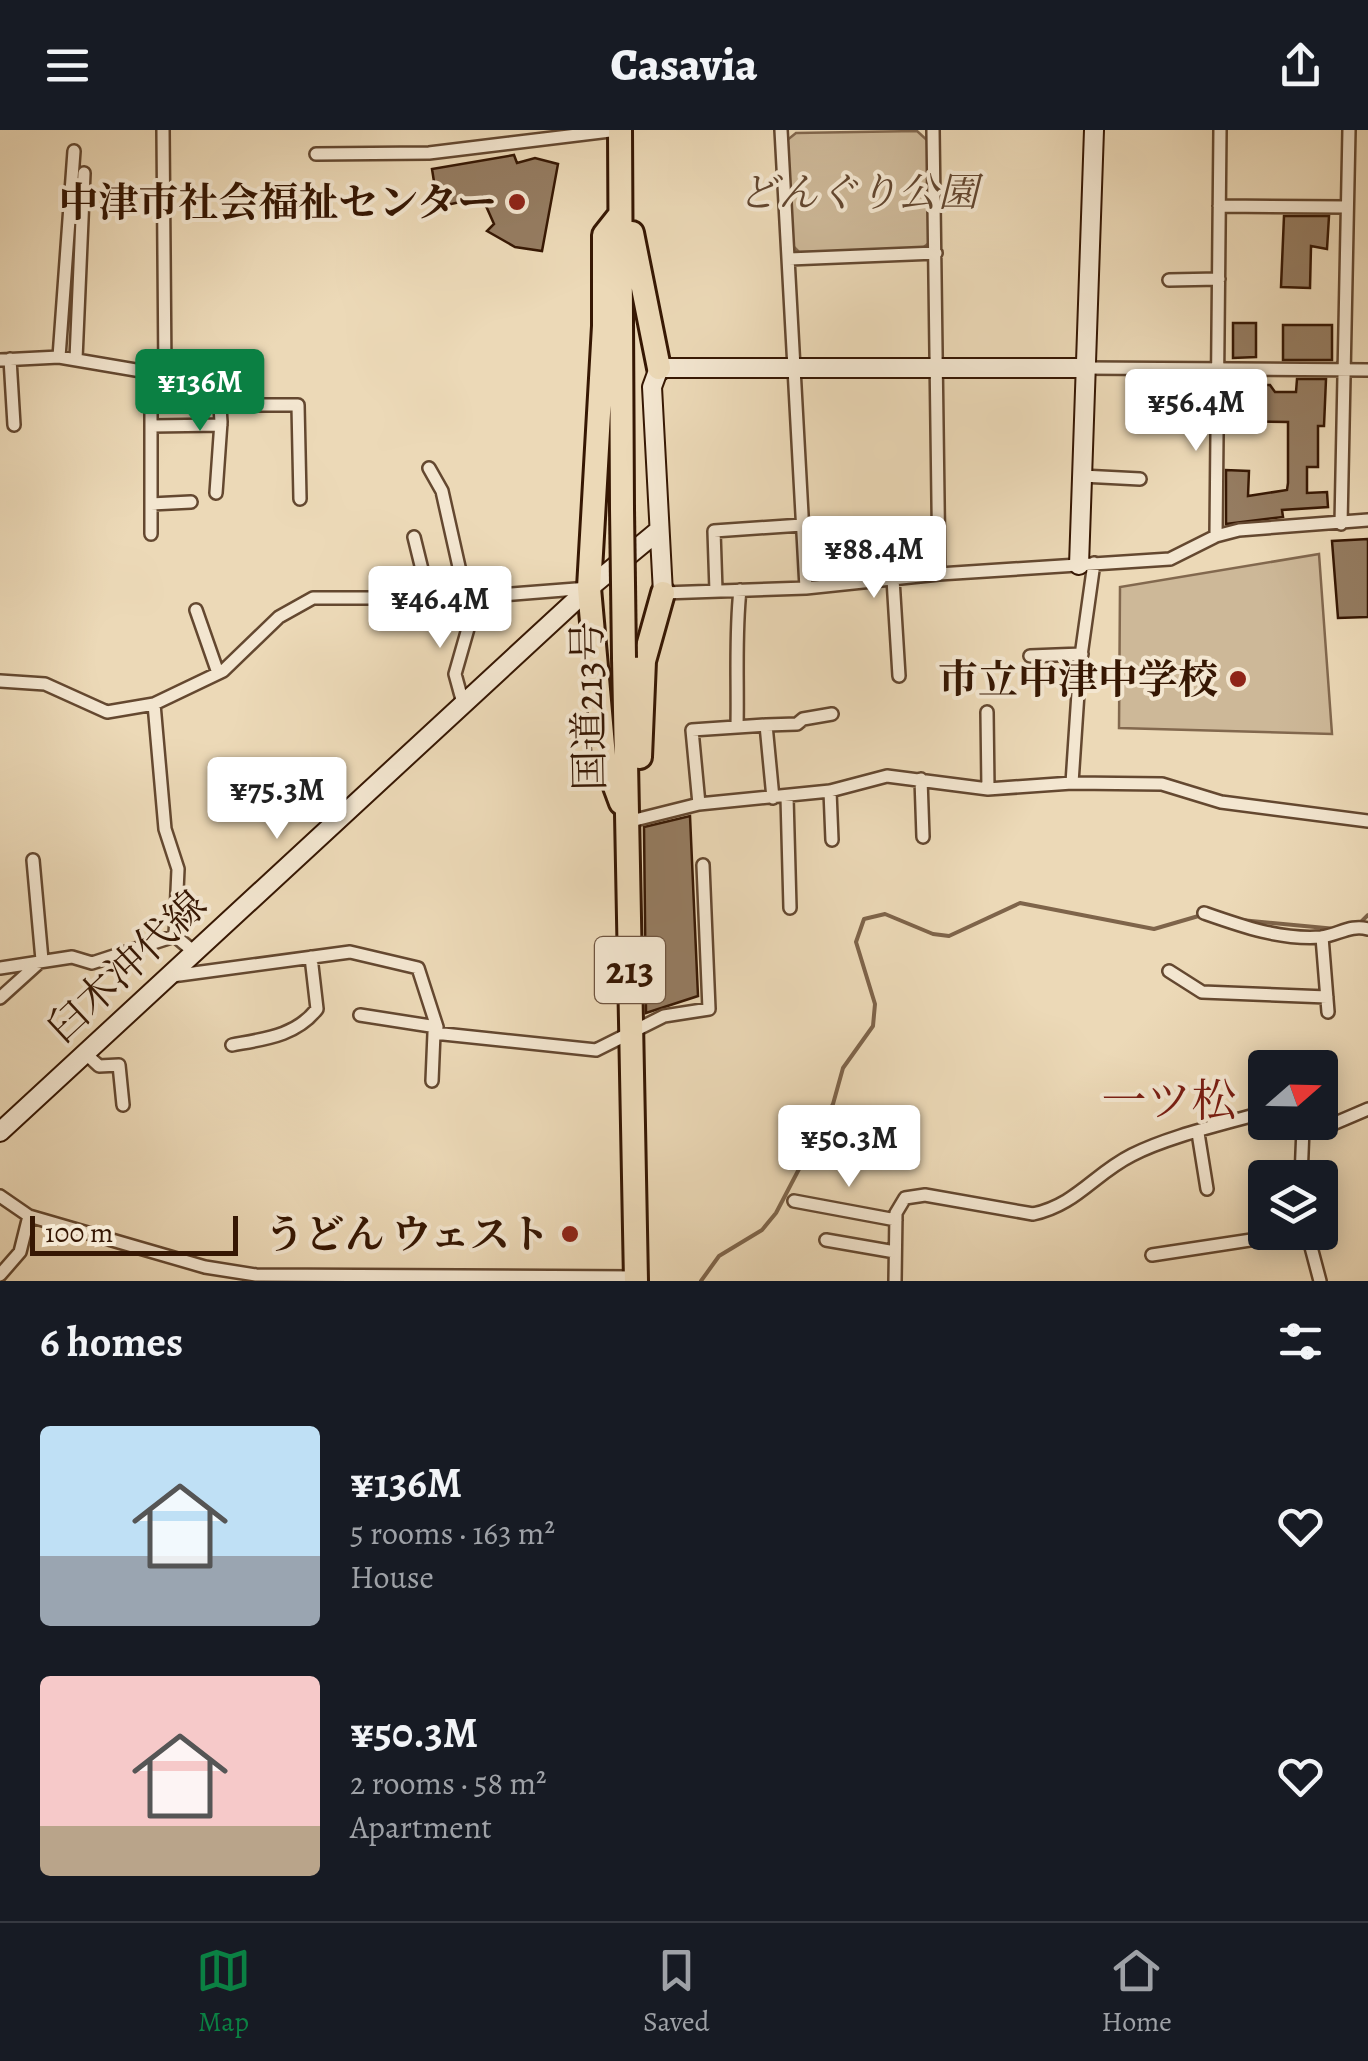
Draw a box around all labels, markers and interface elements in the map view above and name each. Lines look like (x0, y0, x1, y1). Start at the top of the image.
text: Casavia (611, 34, 757, 96)
icon: menu (40, 38, 95, 93)
icon: share (1273, 38, 1328, 93)
park label: どんぐり公園 (738, 165, 984, 220)
place label: 中津市社会福祉センター (59, 175, 497, 230)
marker: 中津市社会福祉センター (506, 191, 528, 213)
pin: ¥136M (130, 349, 270, 434)
text: ¥136M (157, 359, 243, 403)
pin: ¥56.4M (1115, 369, 1277, 454)
text: ¥56.4M (1147, 379, 1245, 423)
pin: ¥88.4M (793, 516, 955, 601)
text: ¥88.4M (824, 526, 924, 570)
pin: ¥46.4M (359, 566, 521, 651)
text: ¥46.4M (390, 576, 490, 620)
street label: 国道213号 (560, 621, 617, 791)
place label: 市立中津中学校 (938, 652, 1218, 707)
marker: 市立中津中学校 (1227, 668, 1249, 690)
pin: ¥75.3M (196, 757, 358, 842)
text: ¥75.3M (229, 767, 325, 811)
street label: 臼木沖代線 (34, 878, 218, 1055)
road number: 213 (595, 937, 665, 1003)
north arrow (1248, 1050, 1338, 1140)
map controls (1248, 1050, 1338, 1250)
district label: 一ツ松 (1101, 1070, 1237, 1132)
pin: ¥50.3M (768, 1105, 930, 1190)
text: ¥50.3M (800, 1115, 898, 1159)
button: layers (1248, 1160, 1338, 1250)
place label: うどん ウェスト (265, 1207, 550, 1262)
scale bar (30, 1211, 238, 1256)
text: 100 m (45, 1214, 113, 1252)
marker: うどん ウェスト (559, 1223, 581, 1245)
text: 6 homes (40, 1313, 183, 1370)
icon: filters (1273, 1314, 1328, 1369)
text: ¥136M (350, 1454, 462, 1511)
icon: home (120, 1466, 240, 1586)
icon: heart (1273, 1499, 1328, 1554)
text: 5 rooms · 163 m² (350, 1511, 555, 1555)
text: House (350, 1555, 434, 1599)
text: ¥50.3M (350, 1704, 478, 1761)
icon: home (120, 1716, 240, 1836)
icon: heart (1273, 1749, 1328, 1804)
text: 2 rooms · 58 m² (350, 1761, 547, 1805)
text: Apartment (350, 1805, 492, 1849)
tab: Map (196, 1943, 251, 2041)
tab: Saved (643, 1943, 710, 2041)
tab: Home (1102, 1943, 1172, 2041)

